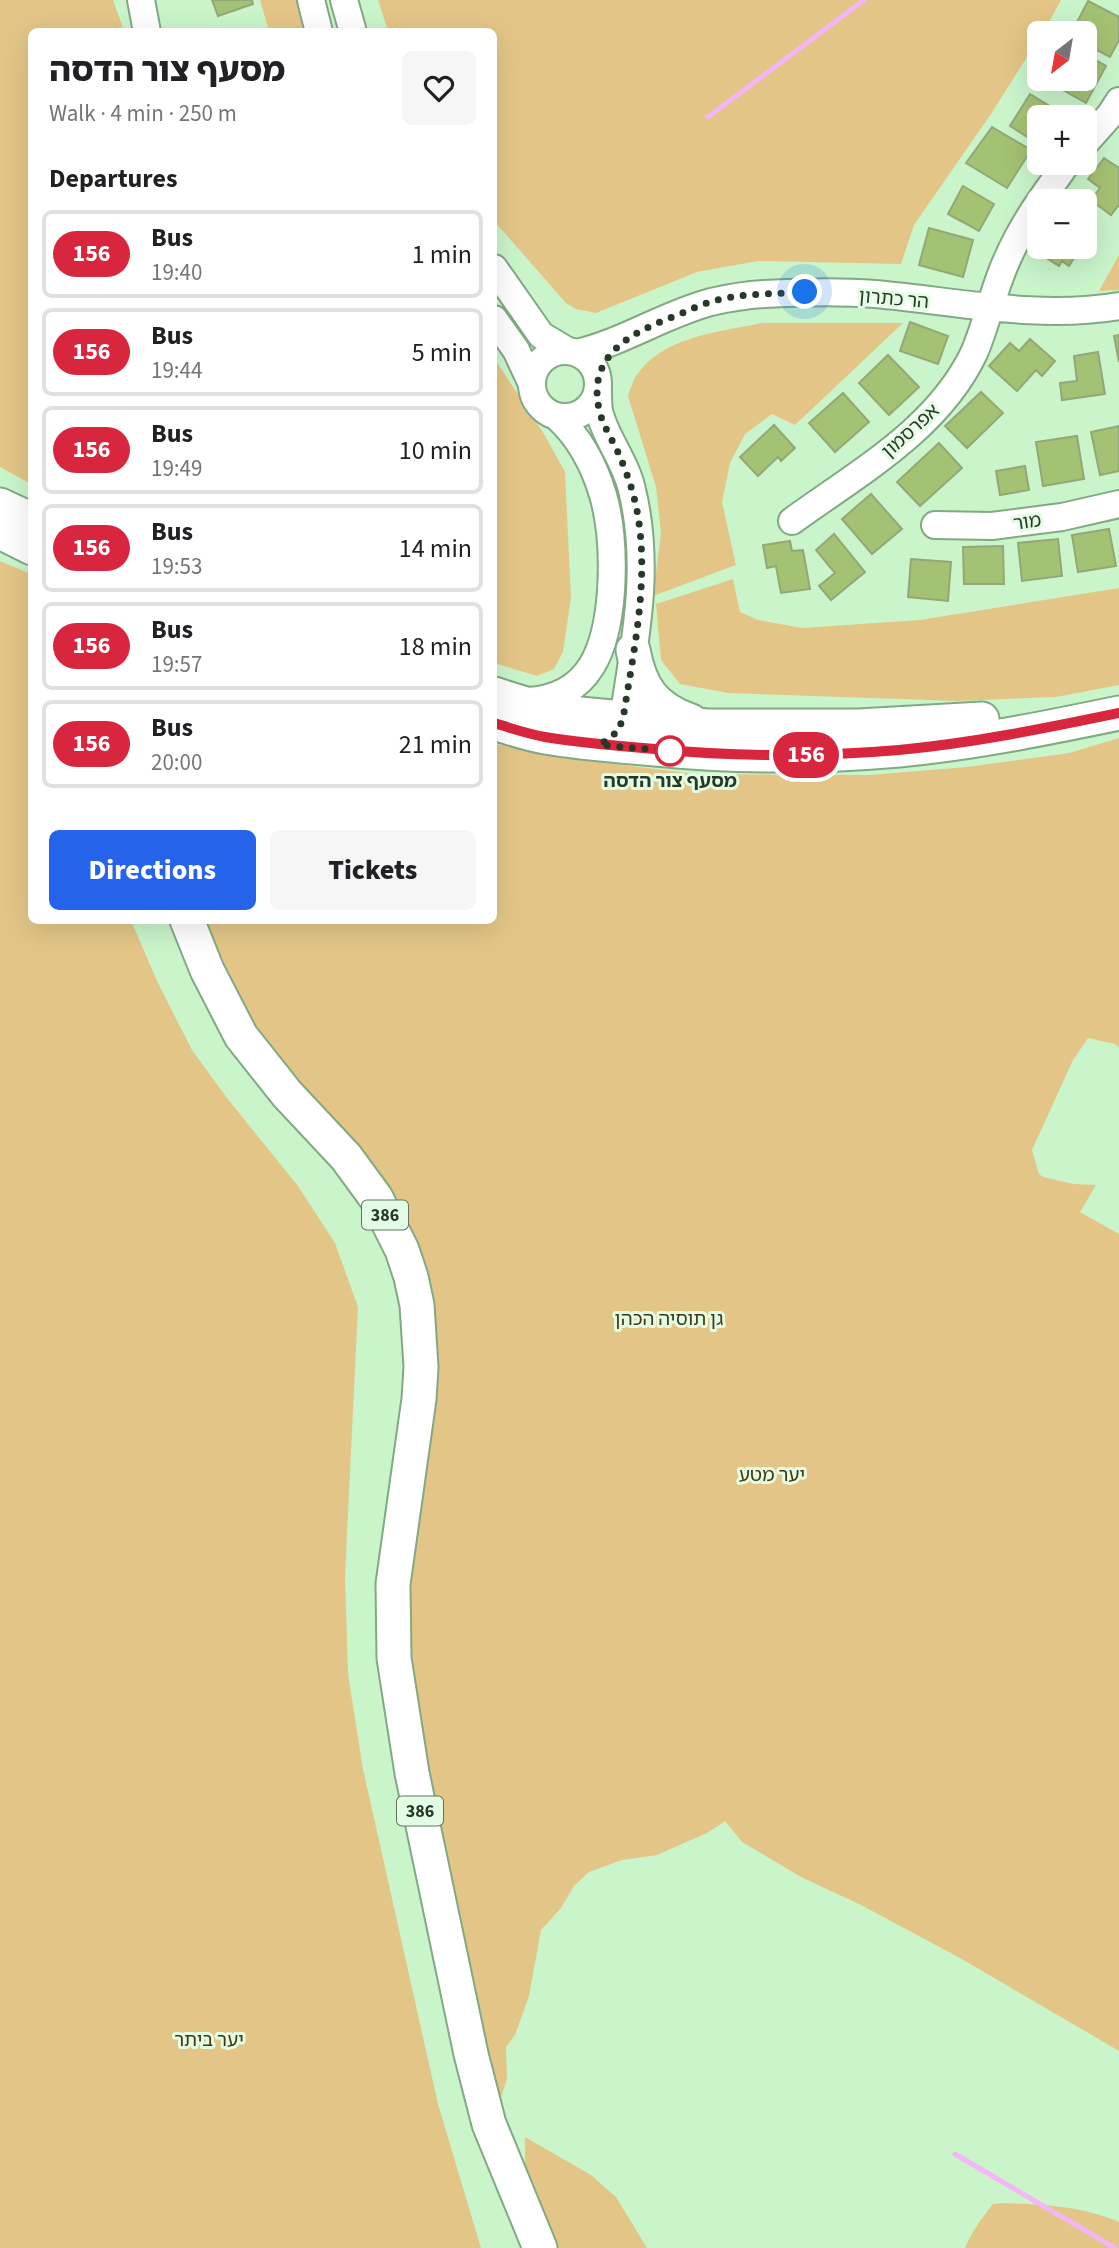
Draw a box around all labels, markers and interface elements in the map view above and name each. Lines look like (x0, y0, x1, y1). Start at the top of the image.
north arrow (1027, 21, 1097, 91)
map controls (1027, 21, 1097, 259)
text: מסעף צור הדסה (49, 47, 285, 94)
button: heart (402, 51, 476, 125)
text: Walk · 4 min · 250 m (49, 97, 237, 130)
button: + (1027, 105, 1097, 175)
text: Departures (49, 160, 177, 197)
button: − (1027, 189, 1097, 259)
text: Bus (151, 219, 193, 256)
text: 156 (72, 236, 111, 271)
text: 1 min (412, 236, 472, 273)
text: 19:40 (151, 256, 202, 289)
your location (787, 274, 822, 309)
street label: הר כתרון (858, 283, 930, 316)
text: Bus (151, 317, 193, 354)
text: 156 (72, 334, 111, 369)
text: 5 min (412, 334, 472, 371)
text: 19:44 (151, 354, 202, 387)
street label: אפרסמון (876, 398, 946, 464)
text: Bus (151, 415, 193, 452)
text: 156 (72, 432, 111, 467)
text: 10 min (399, 432, 472, 469)
text: 19:49 (151, 452, 202, 485)
street label: מור (1011, 507, 1043, 538)
text: Bus (151, 513, 193, 550)
text: 156 (72, 530, 111, 565)
text: 14 min (399, 530, 472, 567)
text: 19:53 (151, 550, 202, 583)
text: Bus (151, 611, 193, 648)
text: 156 (72, 628, 111, 663)
text: 18 min (399, 628, 472, 665)
text: 19:57 (151, 648, 202, 681)
text: Bus (151, 709, 193, 746)
text: 156 (72, 726, 111, 761)
text: 21 min (399, 726, 472, 763)
line badge: 156 (766, 732, 846, 778)
marker: מסעף צור הדסה (655, 736, 685, 766)
text: 156 (787, 737, 825, 772)
text: 20:00 (151, 746, 202, 779)
place label: מסעף צור הדסה (603, 768, 737, 795)
button: Directions (49, 830, 256, 910)
button: Tickets (270, 830, 476, 910)
road number: 386 (362, 1200, 408, 1230)
park label: גן תוסיה הכהן (615, 1306, 723, 1333)
park label: יער מטע (739, 1462, 805, 1489)
road number: 386 (397, 1797, 443, 1826)
park label: יער ביתר (174, 2027, 244, 2054)

